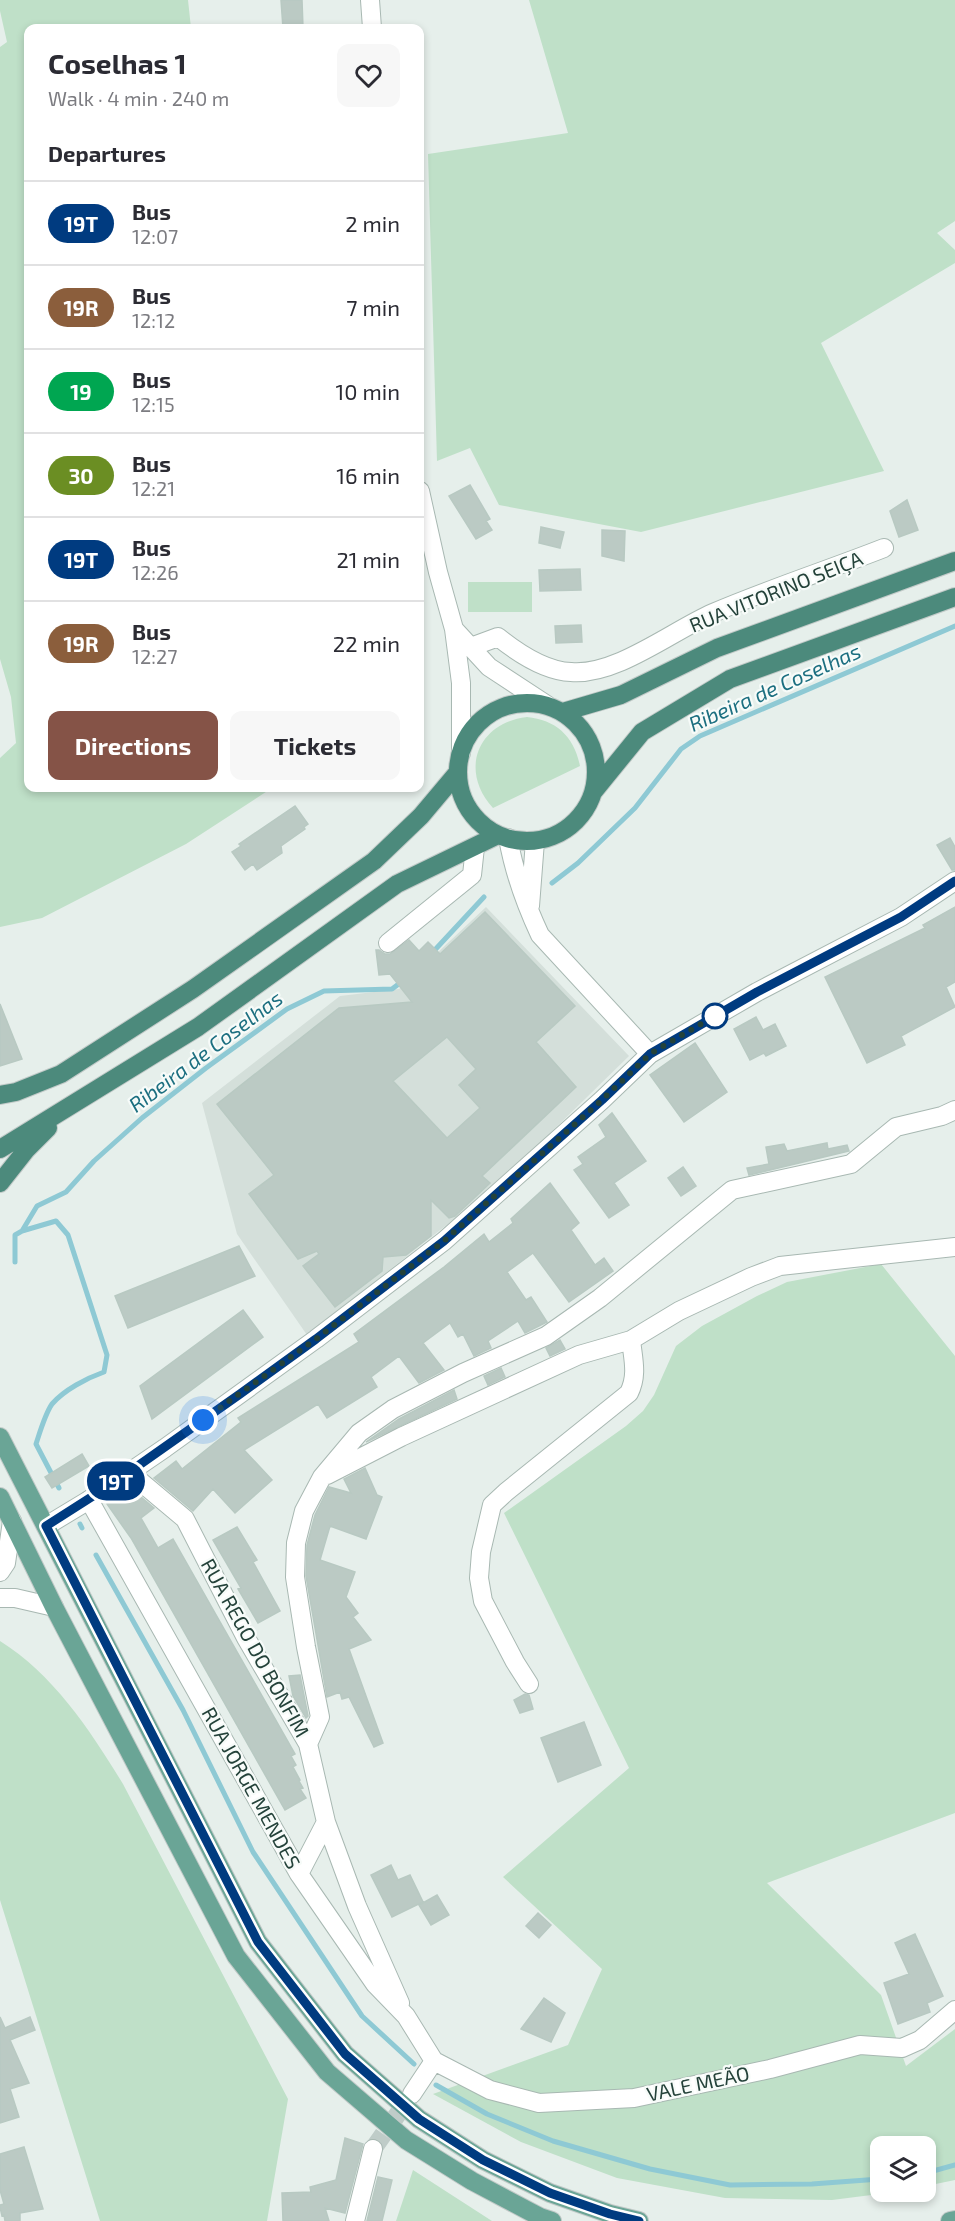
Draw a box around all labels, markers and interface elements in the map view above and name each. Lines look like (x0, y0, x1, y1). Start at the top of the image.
button: heart (337, 44, 400, 107)
text: Coselhas 1 (48, 46, 187, 80)
text: Walk · 4 min · 240 m (48, 86, 229, 110)
text: Departures (48, 140, 166, 166)
text: Bus (132, 198, 171, 224)
text: 2 min (345, 210, 400, 236)
text: 19T (64, 211, 98, 236)
text: 12:07 (132, 224, 178, 248)
text: Bus (132, 282, 171, 308)
text: 7 min (346, 294, 400, 320)
text: 19R (63, 295, 99, 320)
text: 12:12 (132, 308, 175, 332)
text: Bus (132, 366, 171, 392)
text: 10 min (336, 378, 400, 404)
text: 19 (70, 379, 92, 404)
text: 12:15 (132, 392, 175, 416)
text: Bus (132, 450, 171, 476)
text: 16 min (336, 462, 400, 488)
text: 30 (68, 463, 94, 488)
text: 12:21 (132, 476, 175, 500)
text: Bus (132, 534, 171, 560)
street label: RUA VITORINO SEIÇA (686, 545, 867, 638)
text: 21 min (336, 546, 400, 572)
text: 19T (64, 547, 98, 572)
text: 12:26 (132, 560, 179, 584)
text: Bus (132, 618, 171, 644)
text: 22 min (333, 630, 400, 656)
text: 19R (63, 631, 99, 656)
water label: Ribeira de Coselhas (684, 637, 864, 736)
text: 12:27 (132, 644, 177, 668)
button: Directions (48, 711, 218, 780)
button: Tickets (230, 711, 400, 780)
water label: Ribeira de Coselhas (123, 985, 287, 1117)
unlabelled marker (702, 1003, 728, 1029)
your location (188, 1405, 218, 1435)
line badge: 19T (82, 1462, 150, 1500)
text: 19T (99, 1469, 133, 1494)
street label: RUA REGO DO BONFIM (197, 1554, 315, 1741)
street label: RUA JORGE MENDES (198, 1703, 306, 1872)
street label: VALE MEÃO (644, 2060, 751, 2106)
map controls (870, 2136, 936, 2202)
button: layers (870, 2136, 936, 2202)

